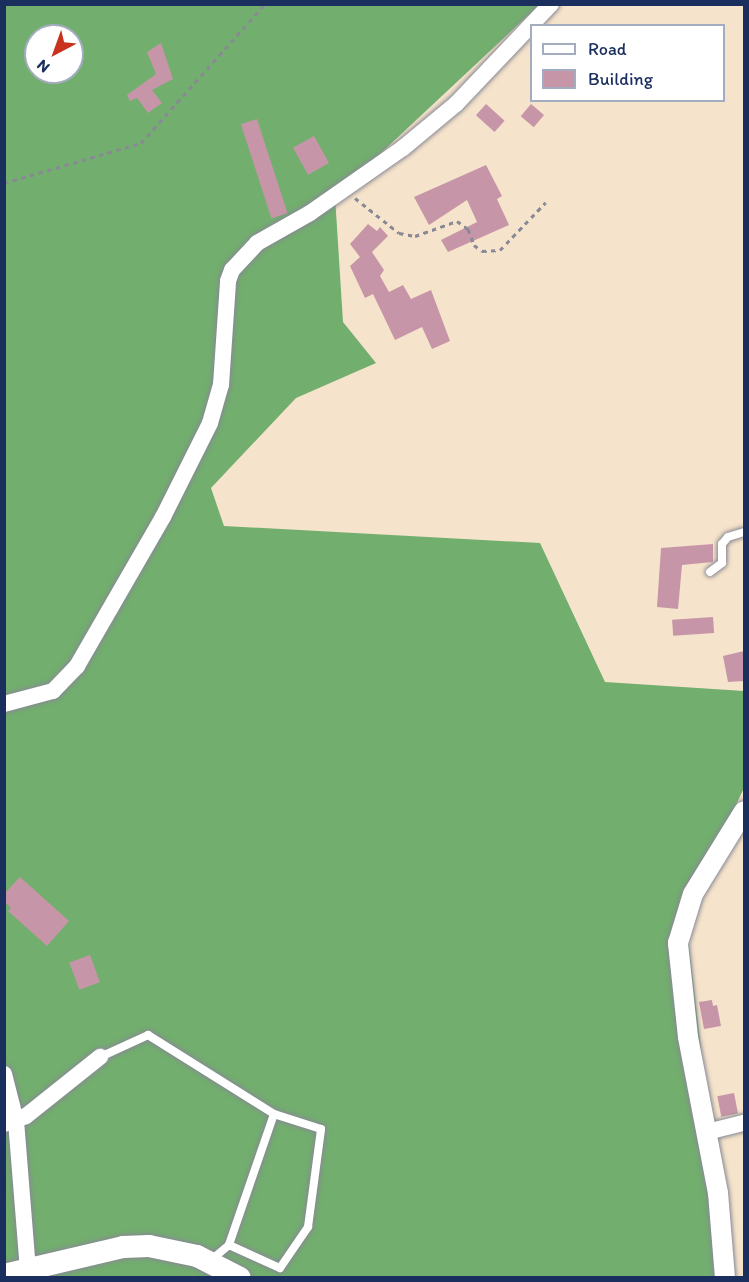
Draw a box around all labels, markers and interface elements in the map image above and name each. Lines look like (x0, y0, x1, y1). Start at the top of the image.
north arrow (24, 24, 84, 84)
legend (530, 24, 725, 102)
text: Road (588, 38, 627, 60)
text: N (33, 56, 53, 77)
text: Building (588, 68, 653, 90)

